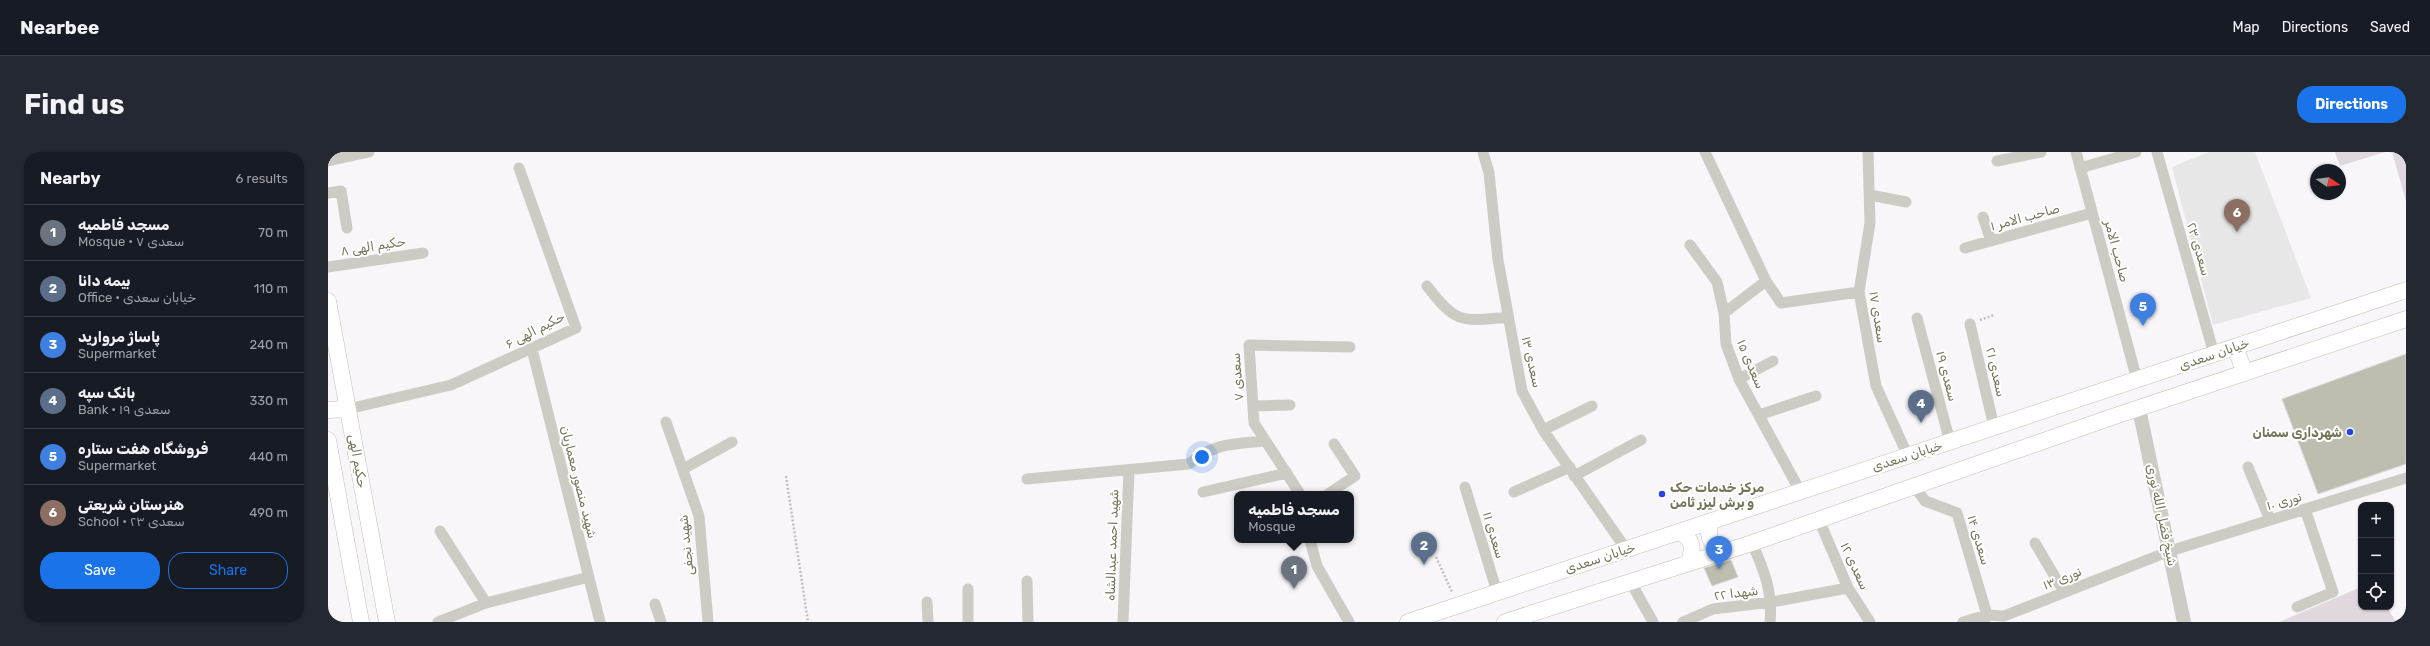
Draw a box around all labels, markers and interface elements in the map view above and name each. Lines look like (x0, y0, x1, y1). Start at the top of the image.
text: Nearbee (20, 16, 99, 39)
text: Map (2233, 19, 2260, 36)
text: Directions (2282, 19, 2348, 36)
text: Saved (2370, 19, 2410, 36)
button: Directions (2297, 86, 2406, 123)
text: Find us (24, 88, 124, 121)
north arrow (2310, 164, 2346, 200)
text: Nearby (40, 168, 101, 188)
text: 6 results (236, 171, 288, 186)
pin: 6 (2224, 199, 2250, 232)
street label: صاحب الامر ۱ (1989, 201, 2061, 234)
text: مسجد فاطمیه (78, 216, 170, 234)
street label: صاحب الامر (2100, 217, 2133, 284)
street label: سعدی ۲۳ (2184, 221, 2214, 277)
text: 1 (50, 225, 56, 240)
text: 70 m (258, 225, 288, 240)
street label: حکیم الهی ۸ (339, 233, 407, 260)
text: Mosque · سعدی ۷ (78, 234, 184, 249)
text: بیمه دانا (78, 272, 131, 290)
text: 2 (49, 281, 57, 296)
text: 110 m (254, 281, 288, 296)
text: Office · خیابان سعدی (78, 290, 196, 305)
street label: سعدی ۱۷ (1867, 290, 1889, 344)
pin: 5 (2130, 293, 2156, 326)
street label: حکیم الهی ۶ (503, 309, 568, 352)
text: پاساژ مروارید (78, 328, 160, 346)
street label: سعدی ۱۳ (1519, 335, 1545, 389)
street label: خیابان سعدی (2177, 335, 2251, 373)
text: 3 (49, 337, 57, 352)
text: 240 m (249, 337, 288, 352)
street label: سعدی ۱۵ (1734, 337, 1768, 391)
text: Supermarket (78, 346, 156, 361)
street label: سعدی ۲۱ (1983, 346, 2009, 398)
street label: سعدی ۱۹ (1933, 349, 1961, 403)
street label: سعدی ۷ (1228, 352, 1246, 402)
text: بانک سپه (78, 384, 135, 402)
pin: 4 (1908, 390, 1934, 423)
text: 4 (49, 393, 57, 408)
text: 330 m (249, 393, 288, 408)
text: Bank · سعدی ۱۹ (78, 402, 171, 417)
street label: شهید منصور معماریان (557, 424, 600, 540)
place label: شهرداری سمنان (2253, 425, 2342, 440)
marker: شهرداری سمنان (2345, 427, 2355, 437)
street label: حکیم الهی (345, 433, 370, 489)
street label: خیابان سعدی (1870, 438, 1944, 474)
text: فروشگاه هفت ستاره (78, 440, 208, 458)
your location (1192, 447, 1212, 467)
text: 5 (49, 449, 57, 464)
text: 440 m (249, 449, 288, 464)
text: Supermarket (78, 458, 156, 473)
street label: شیخ فضل الله نوری (2142, 463, 2180, 568)
place label: مرکز خدمات حک و برش لیزر ثامن (1670, 480, 1764, 510)
street label: شهید احمد عبدالشاه (1103, 489, 1122, 601)
marker: مرکز خدمات حک و برش لیزر ثامن (1657, 489, 1667, 499)
street label: نوری ۱۰ (2265, 489, 2304, 514)
popup (1234, 491, 1354, 543)
text: هنرستان شریعتی (78, 496, 184, 514)
text: مسجد فاطمیه (1248, 501, 1340, 519)
map controls (2358, 502, 2394, 610)
button: + (2358, 502, 2394, 538)
text: 6 (49, 505, 57, 520)
text: 490 m (249, 505, 288, 520)
street label: سعدی ۱۱ (1480, 510, 1508, 560)
street label: سعدی ۱۴ (1964, 513, 1994, 567)
text: School · سعدی ۲۳ (78, 514, 185, 529)
street label: شهید نجفی (675, 514, 698, 576)
text: Mosque (1248, 519, 1296, 534)
pin: 2 (1411, 532, 1437, 565)
pin: 3 (1706, 536, 1732, 569)
button: − (2358, 538, 2394, 574)
street label: خیابان سعدی (1563, 540, 1637, 576)
street label: سعدی ۱۲ (1838, 540, 1872, 592)
button: Save (40, 552, 160, 589)
button: Share (168, 552, 288, 589)
pin: 1 (1281, 556, 1307, 589)
street label: نوری ۱۳ (2040, 563, 2084, 593)
button: locate (2358, 574, 2394, 610)
street label: شهدا ۲۲ (1713, 583, 1759, 604)

